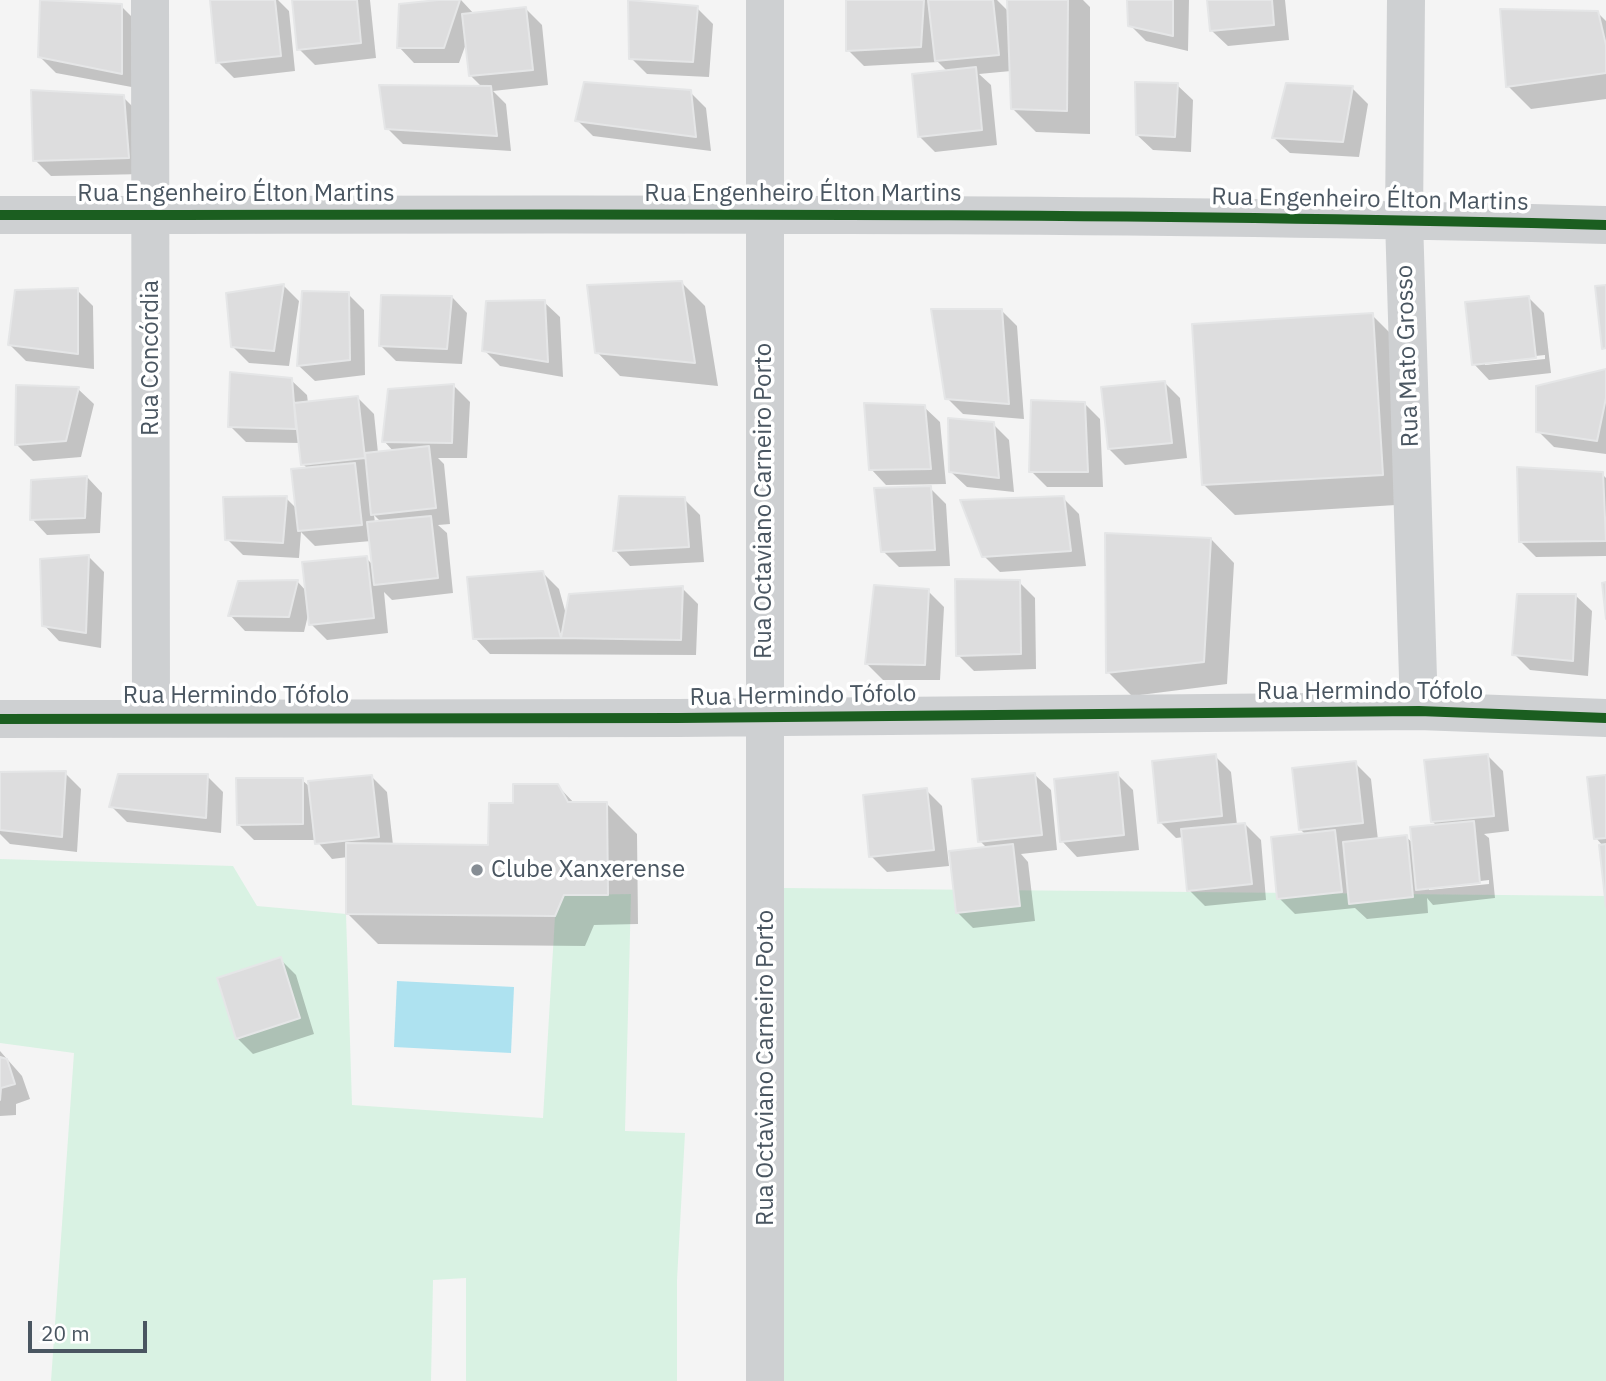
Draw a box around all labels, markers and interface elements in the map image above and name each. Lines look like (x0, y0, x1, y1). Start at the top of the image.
street label: Rua Engenheiro Élton Martins (77, 180, 395, 208)
street label: Rua Engenheiro Élton Martins (644, 180, 962, 208)
street label: Rua Engenheiro Élton Martins (1211, 183, 1529, 217)
street label: Rua Mato Grosso (1390, 264, 1426, 448)
street label: Rua Concórdia (137, 280, 165, 436)
street label: Rua Octaviano Carneiro Porto (750, 343, 778, 659)
street label: Rua Hermindo Tófolo (1257, 678, 1483, 706)
street label: Rua Hermindo Tófolo (689, 680, 917, 712)
street label: Rua Hermindo Tófolo (123, 682, 349, 710)
place label: Clube Xanxerense (491, 856, 685, 884)
marker: Clube Xanxerense (469, 862, 485, 878)
street label: Rua Octaviano Carneiro Porto (752, 910, 780, 1226)
scale bar (32, 1308, 150, 1352)
text: 20 m (41, 1319, 90, 1347)

